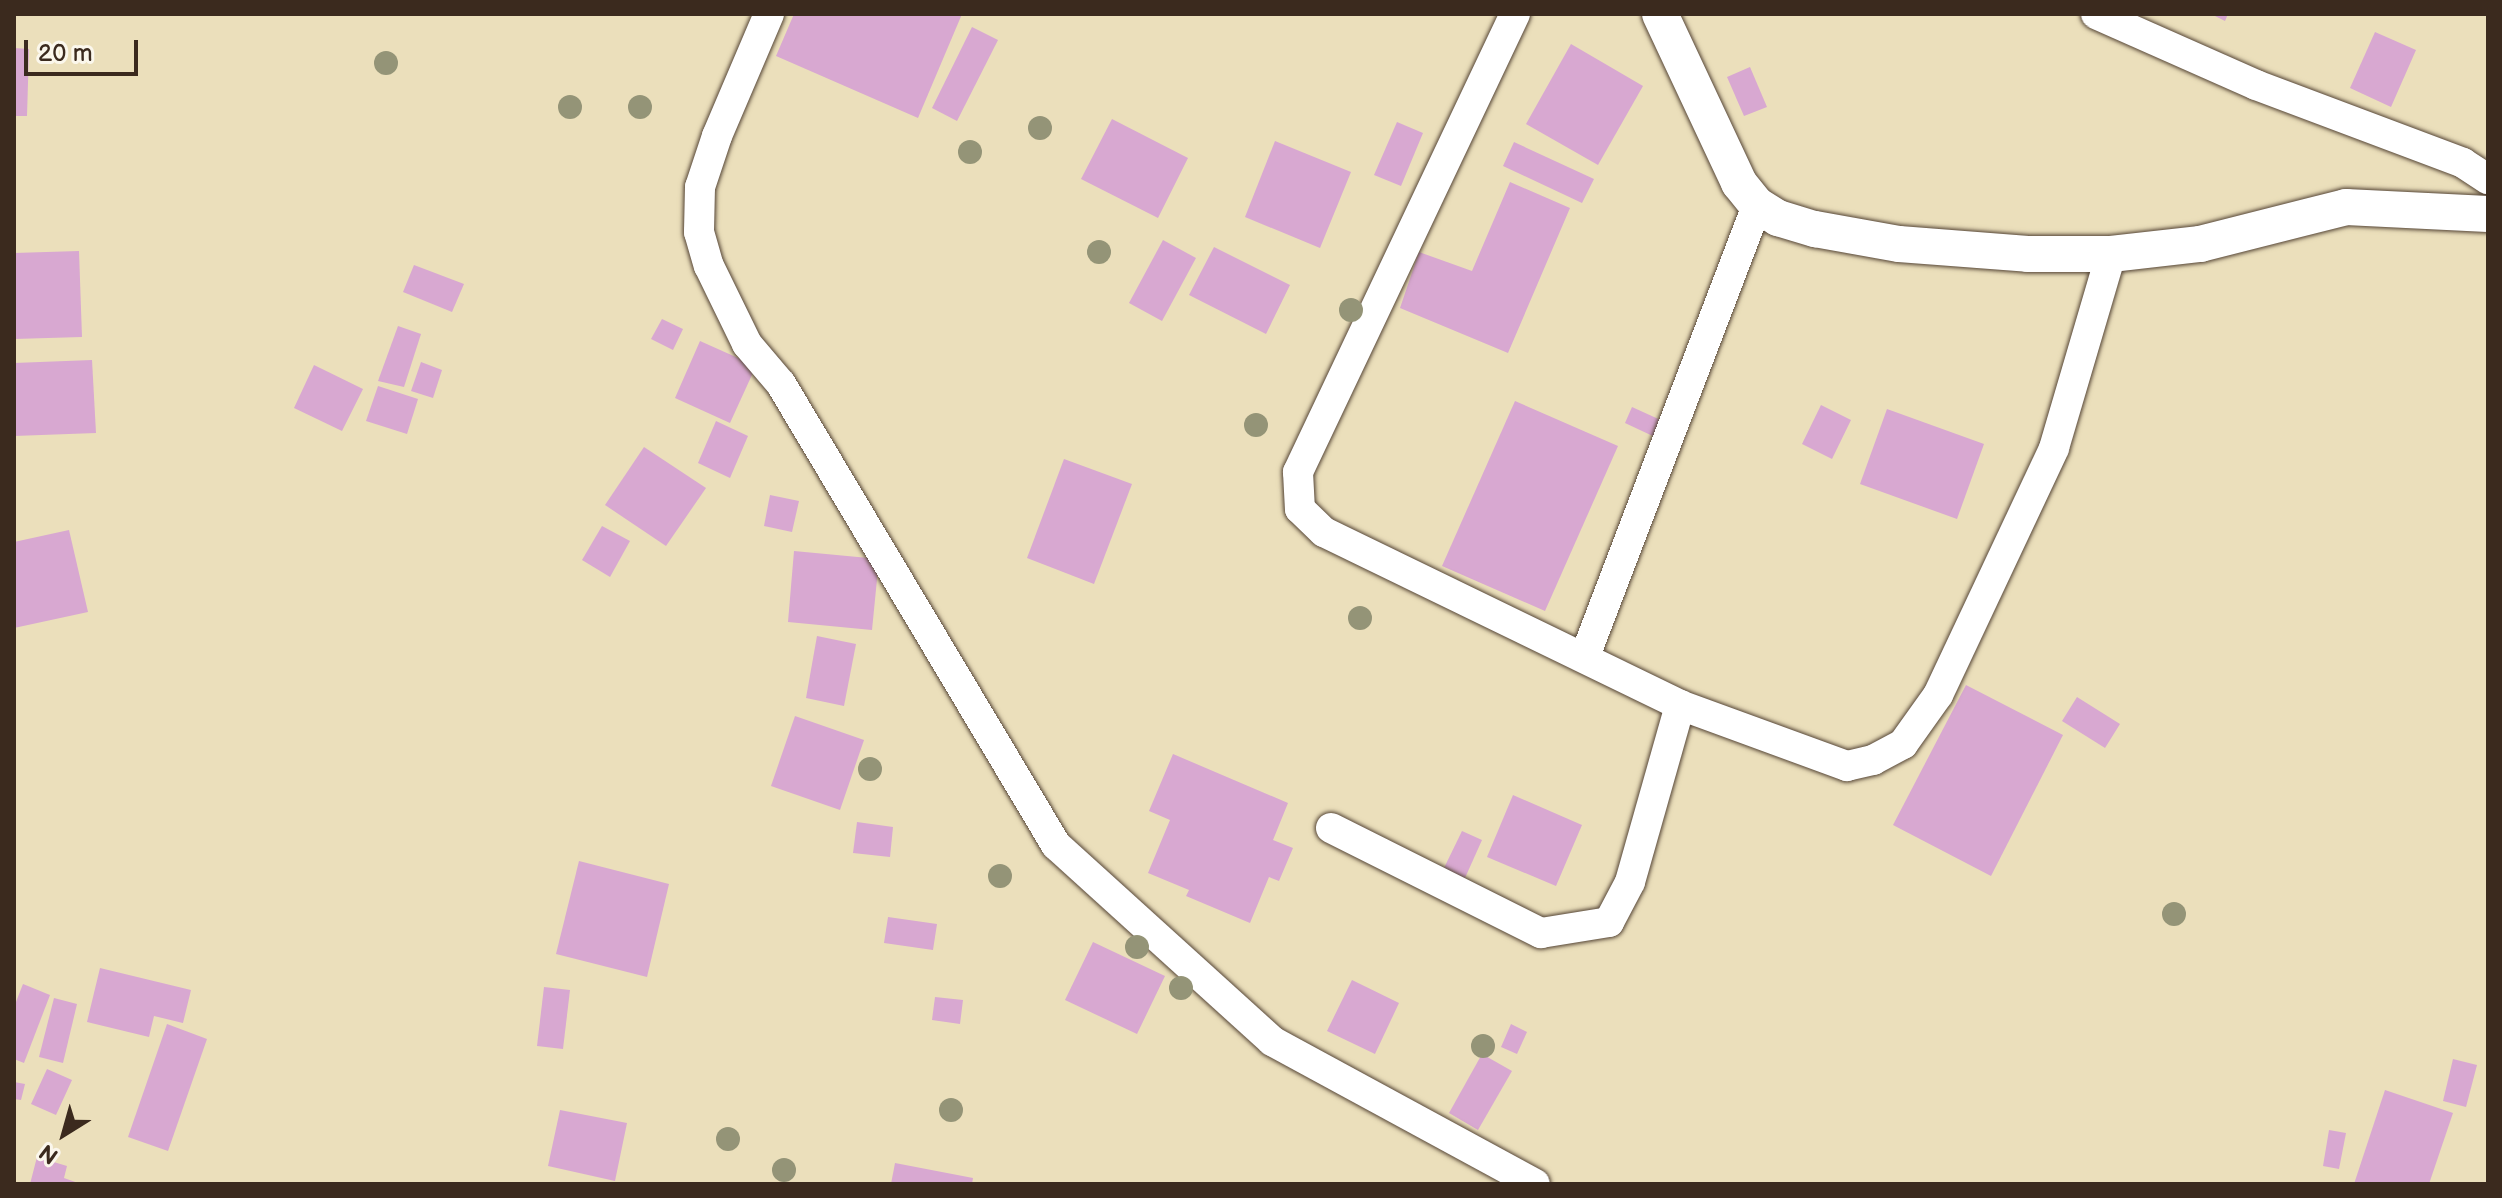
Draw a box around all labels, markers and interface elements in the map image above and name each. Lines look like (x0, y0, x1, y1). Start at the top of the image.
scale bar (28, 24, 142, 74)
text: 20 m (38, 39, 93, 68)
north arrow (24, 1094, 104, 1174)
text: N (35, 1138, 64, 1169)

